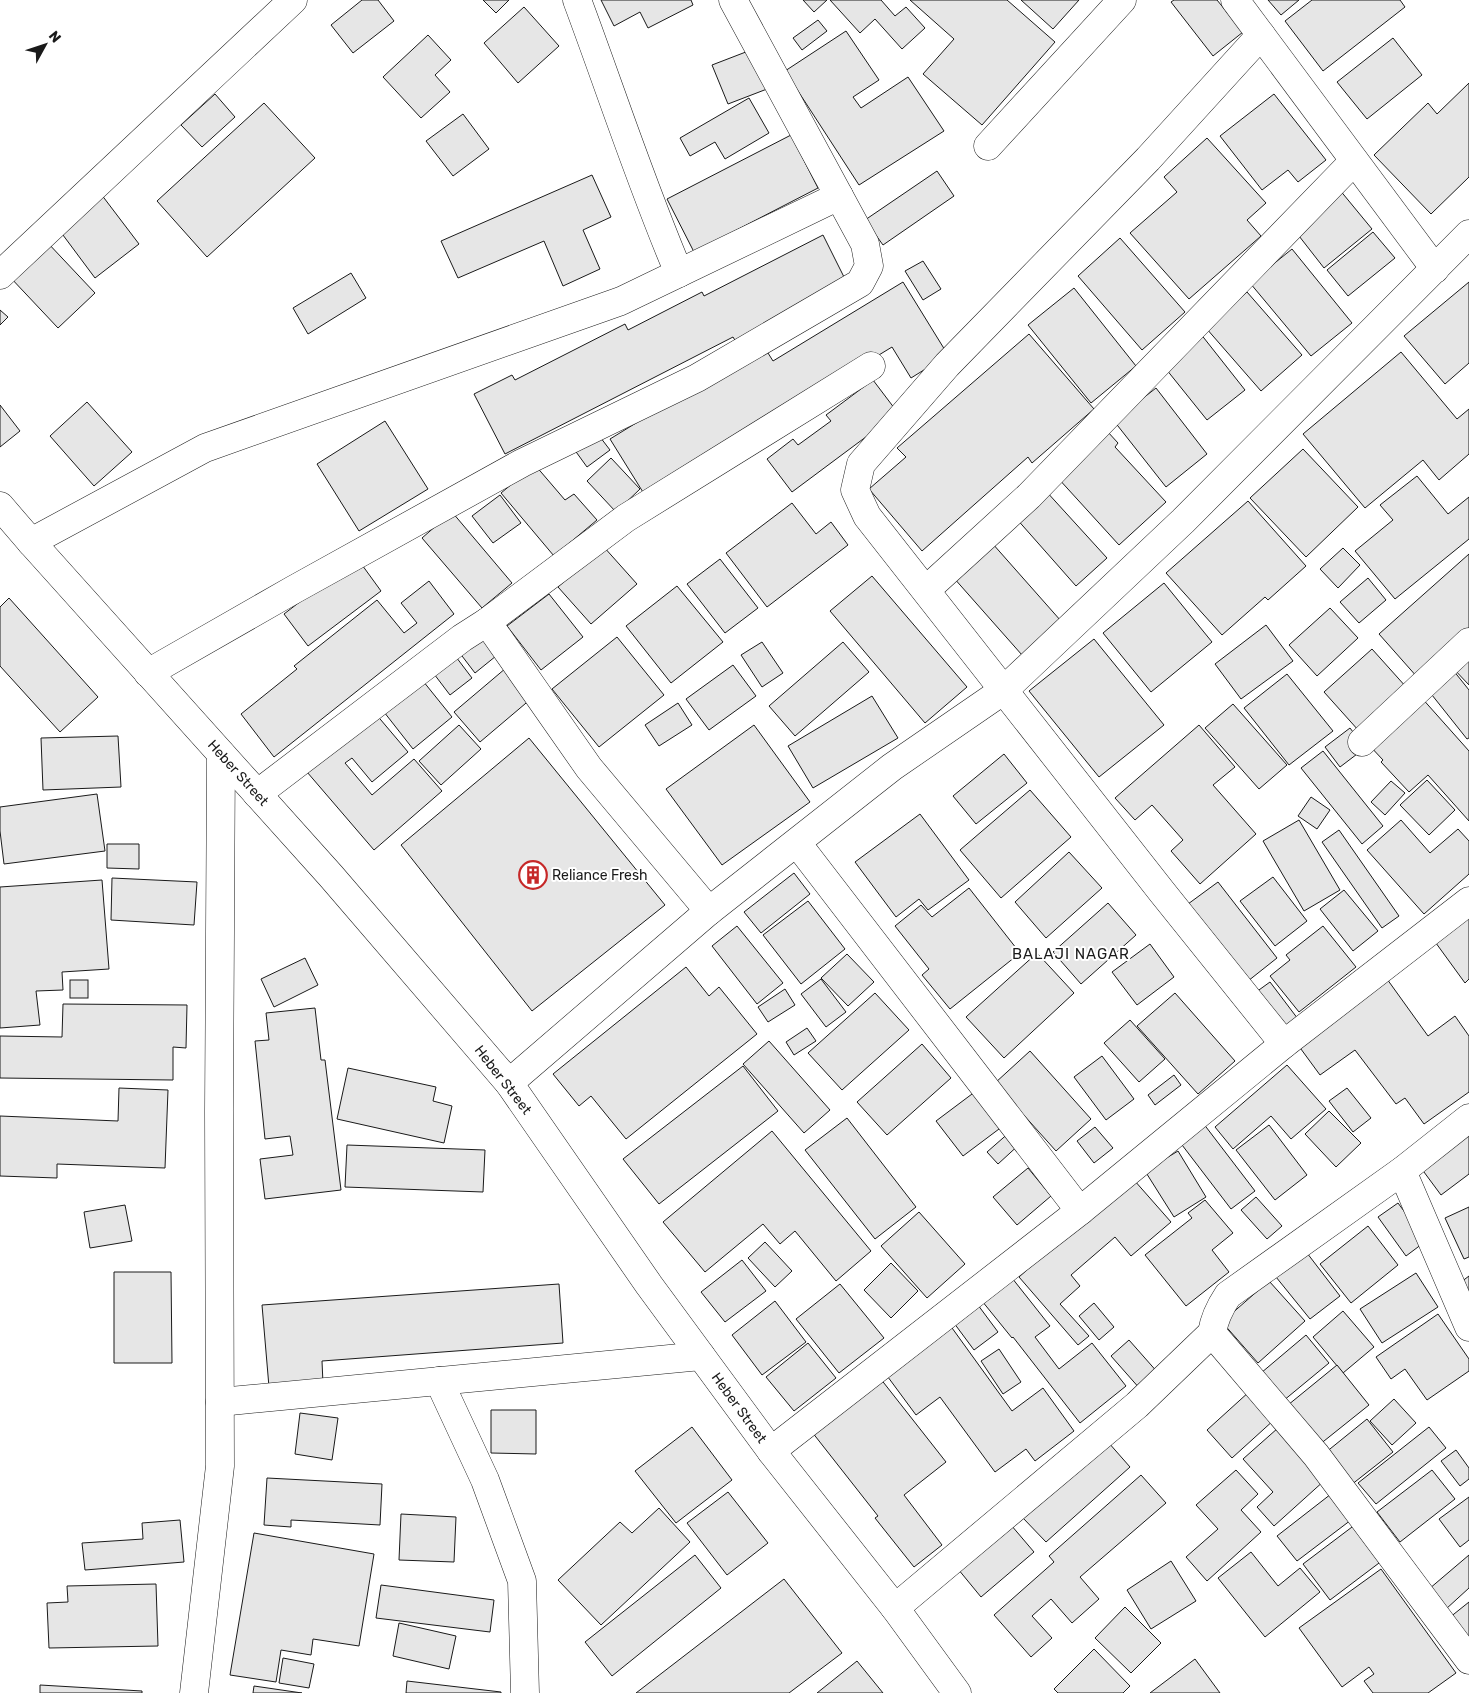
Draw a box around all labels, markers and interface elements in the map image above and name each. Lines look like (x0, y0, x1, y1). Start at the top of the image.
north arrow (20, 20, 70, 70)
text: N (45, 28, 64, 46)
street label: Heber Street (204, 737, 272, 810)
building icon: Reliance Fresh (518, 860, 548, 890)
place label: Reliance Fresh (552, 867, 648, 884)
district label: BALAJI NAGAR (1012, 945, 1130, 963)
street label: Heber Street (471, 1042, 536, 1118)
street label: Heber Street (708, 1369, 771, 1447)

